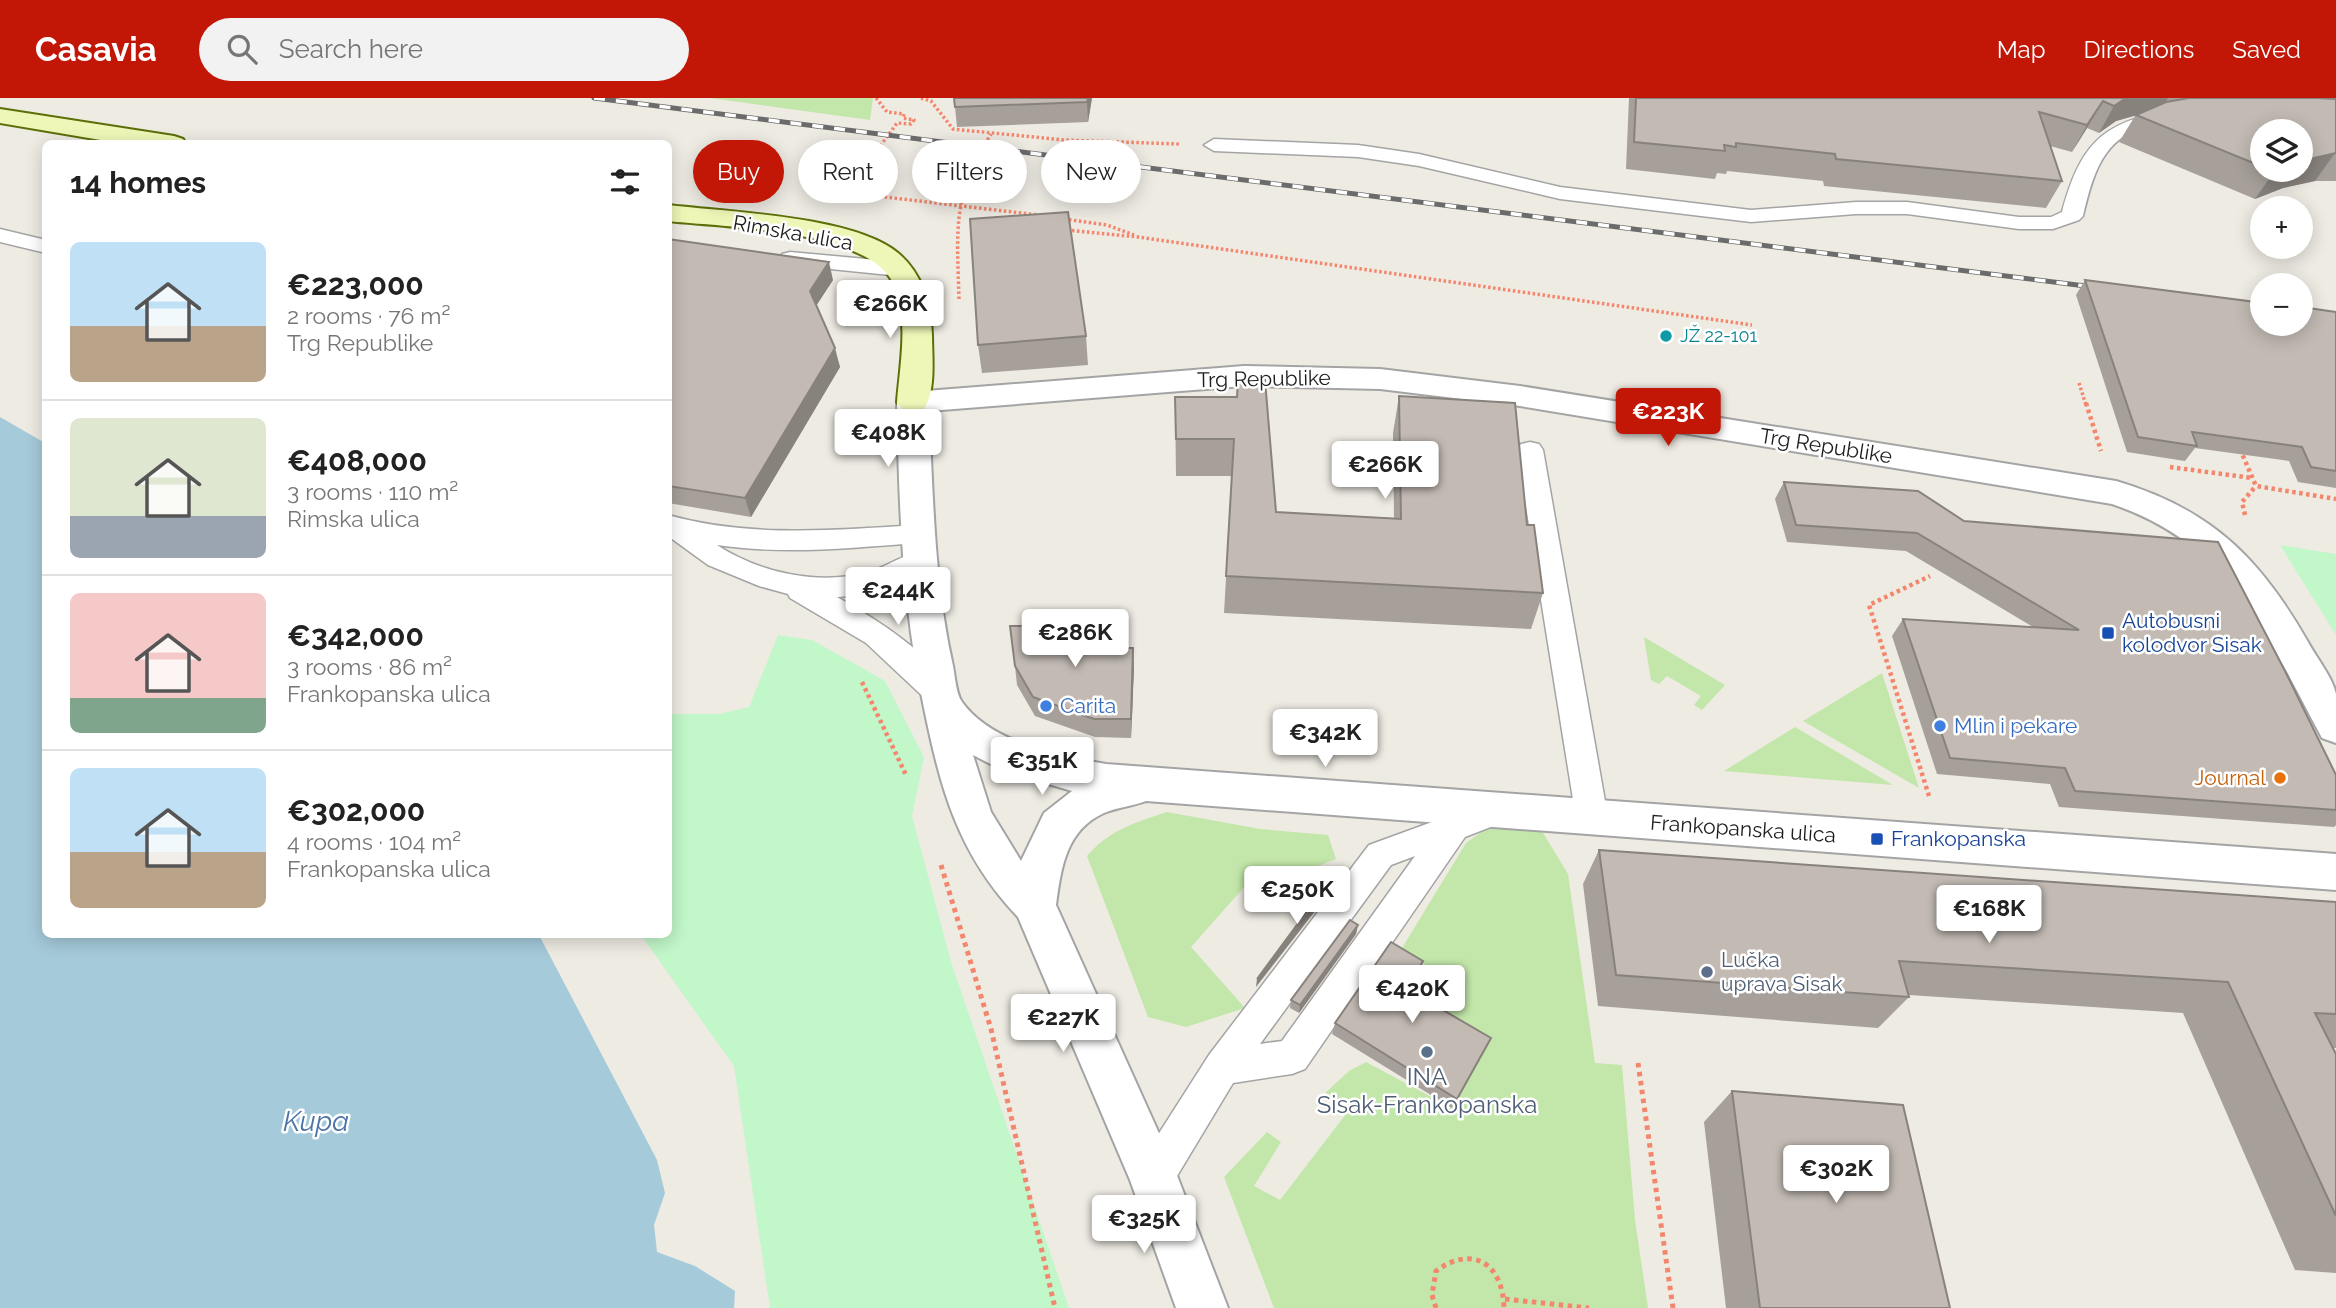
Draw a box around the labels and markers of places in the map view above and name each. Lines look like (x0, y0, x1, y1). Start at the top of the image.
pin: €266K (841, 280, 939, 340)
place label: JŽ 22-101 (1680, 324, 1758, 346)
marker: JŽ 22-101 (1658, 328, 1674, 344)
pin: €223K (1619, 388, 1717, 448)
pin: €408K (839, 410, 937, 469)
pin: €266K (1336, 442, 1434, 501)
pin: €244K (849, 568, 947, 627)
place label: Autobusni kolodvor Sisak (2122, 608, 2262, 657)
pin: €286K (1026, 610, 1124, 669)
marker: Autobusni kolodvor Sisak (2100, 625, 2116, 641)
place label: Carita (1060, 693, 1116, 718)
marker: Carita (1038, 698, 1054, 714)
pin: €342K (1276, 710, 1374, 769)
place label: Mlin i pekare (1954, 713, 2077, 738)
marker: Mlin i pekare (1932, 718, 1948, 734)
pin: €351K (993, 738, 1091, 797)
place label: Journal (2194, 765, 2266, 790)
marker: Journal (2272, 770, 2288, 786)
place label: Frankopanska (1891, 826, 2026, 851)
marker: Frankopanska (1869, 831, 1885, 847)
pin: €250K (1248, 866, 1346, 926)
pin: €168K (1940, 886, 2038, 945)
place label: Lučka uprava Sisak (1721, 947, 1843, 996)
marker: Lučka uprava Sisak (1699, 964, 1715, 980)
pin: €420K (1363, 965, 1461, 1025)
pin: €227K (1014, 995, 1112, 1054)
marker: INA Sisak-Frankopanska (1419, 1044, 1435, 1060)
place label: INA Sisak-Frankopanska (1317, 1062, 1537, 1119)
pin: €302K (1787, 1146, 1885, 1205)
pin: €325K (1095, 1196, 1193, 1255)

